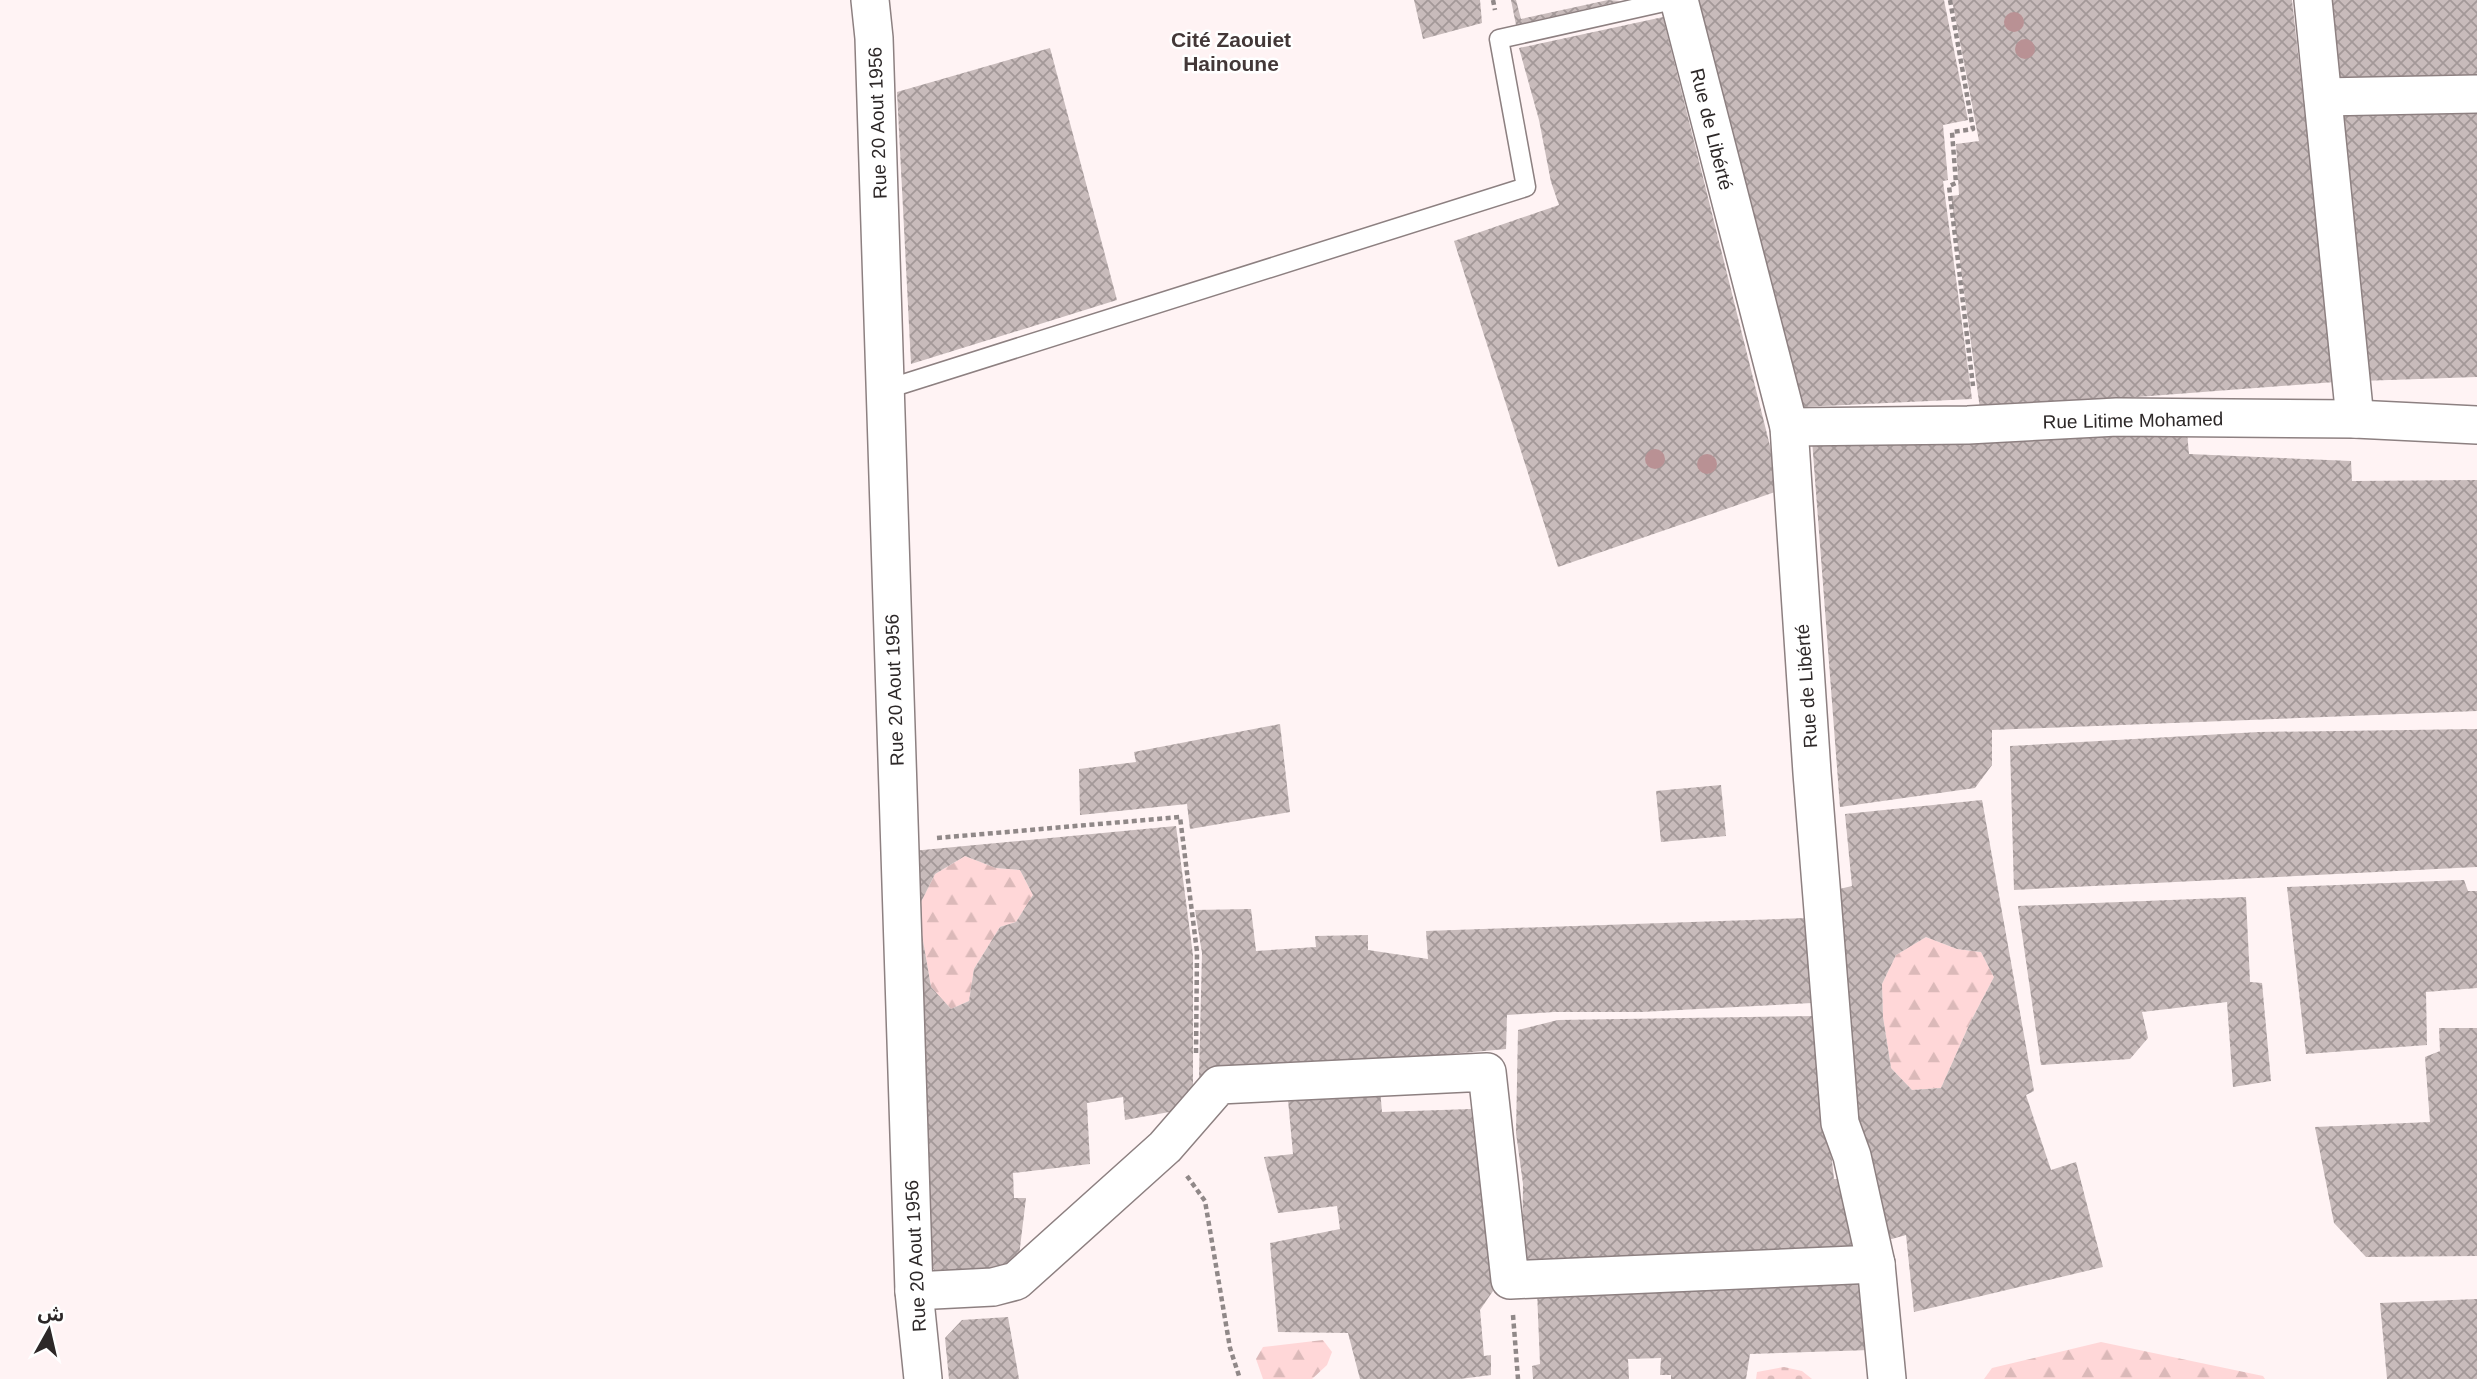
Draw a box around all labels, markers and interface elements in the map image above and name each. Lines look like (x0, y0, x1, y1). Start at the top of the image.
district label: Cité Zaouiet Hainoune (1171, 28, 1291, 75)
street label: Rue 20 Aout 1956 (864, 47, 891, 199)
street label: Rue de Libérté (1686, 66, 1737, 192)
street label: Rue Litime Mohamed (2043, 408, 2223, 433)
street label: Rue 20 Aout 1956 (881, 614, 908, 766)
street label: Rue de Libérté (1792, 623, 1821, 749)
street label: Rue 20 Aout 1956 (901, 1179, 930, 1332)
north arrow (14, 1295, 84, 1365)
text: ش (37, 1301, 66, 1326)

